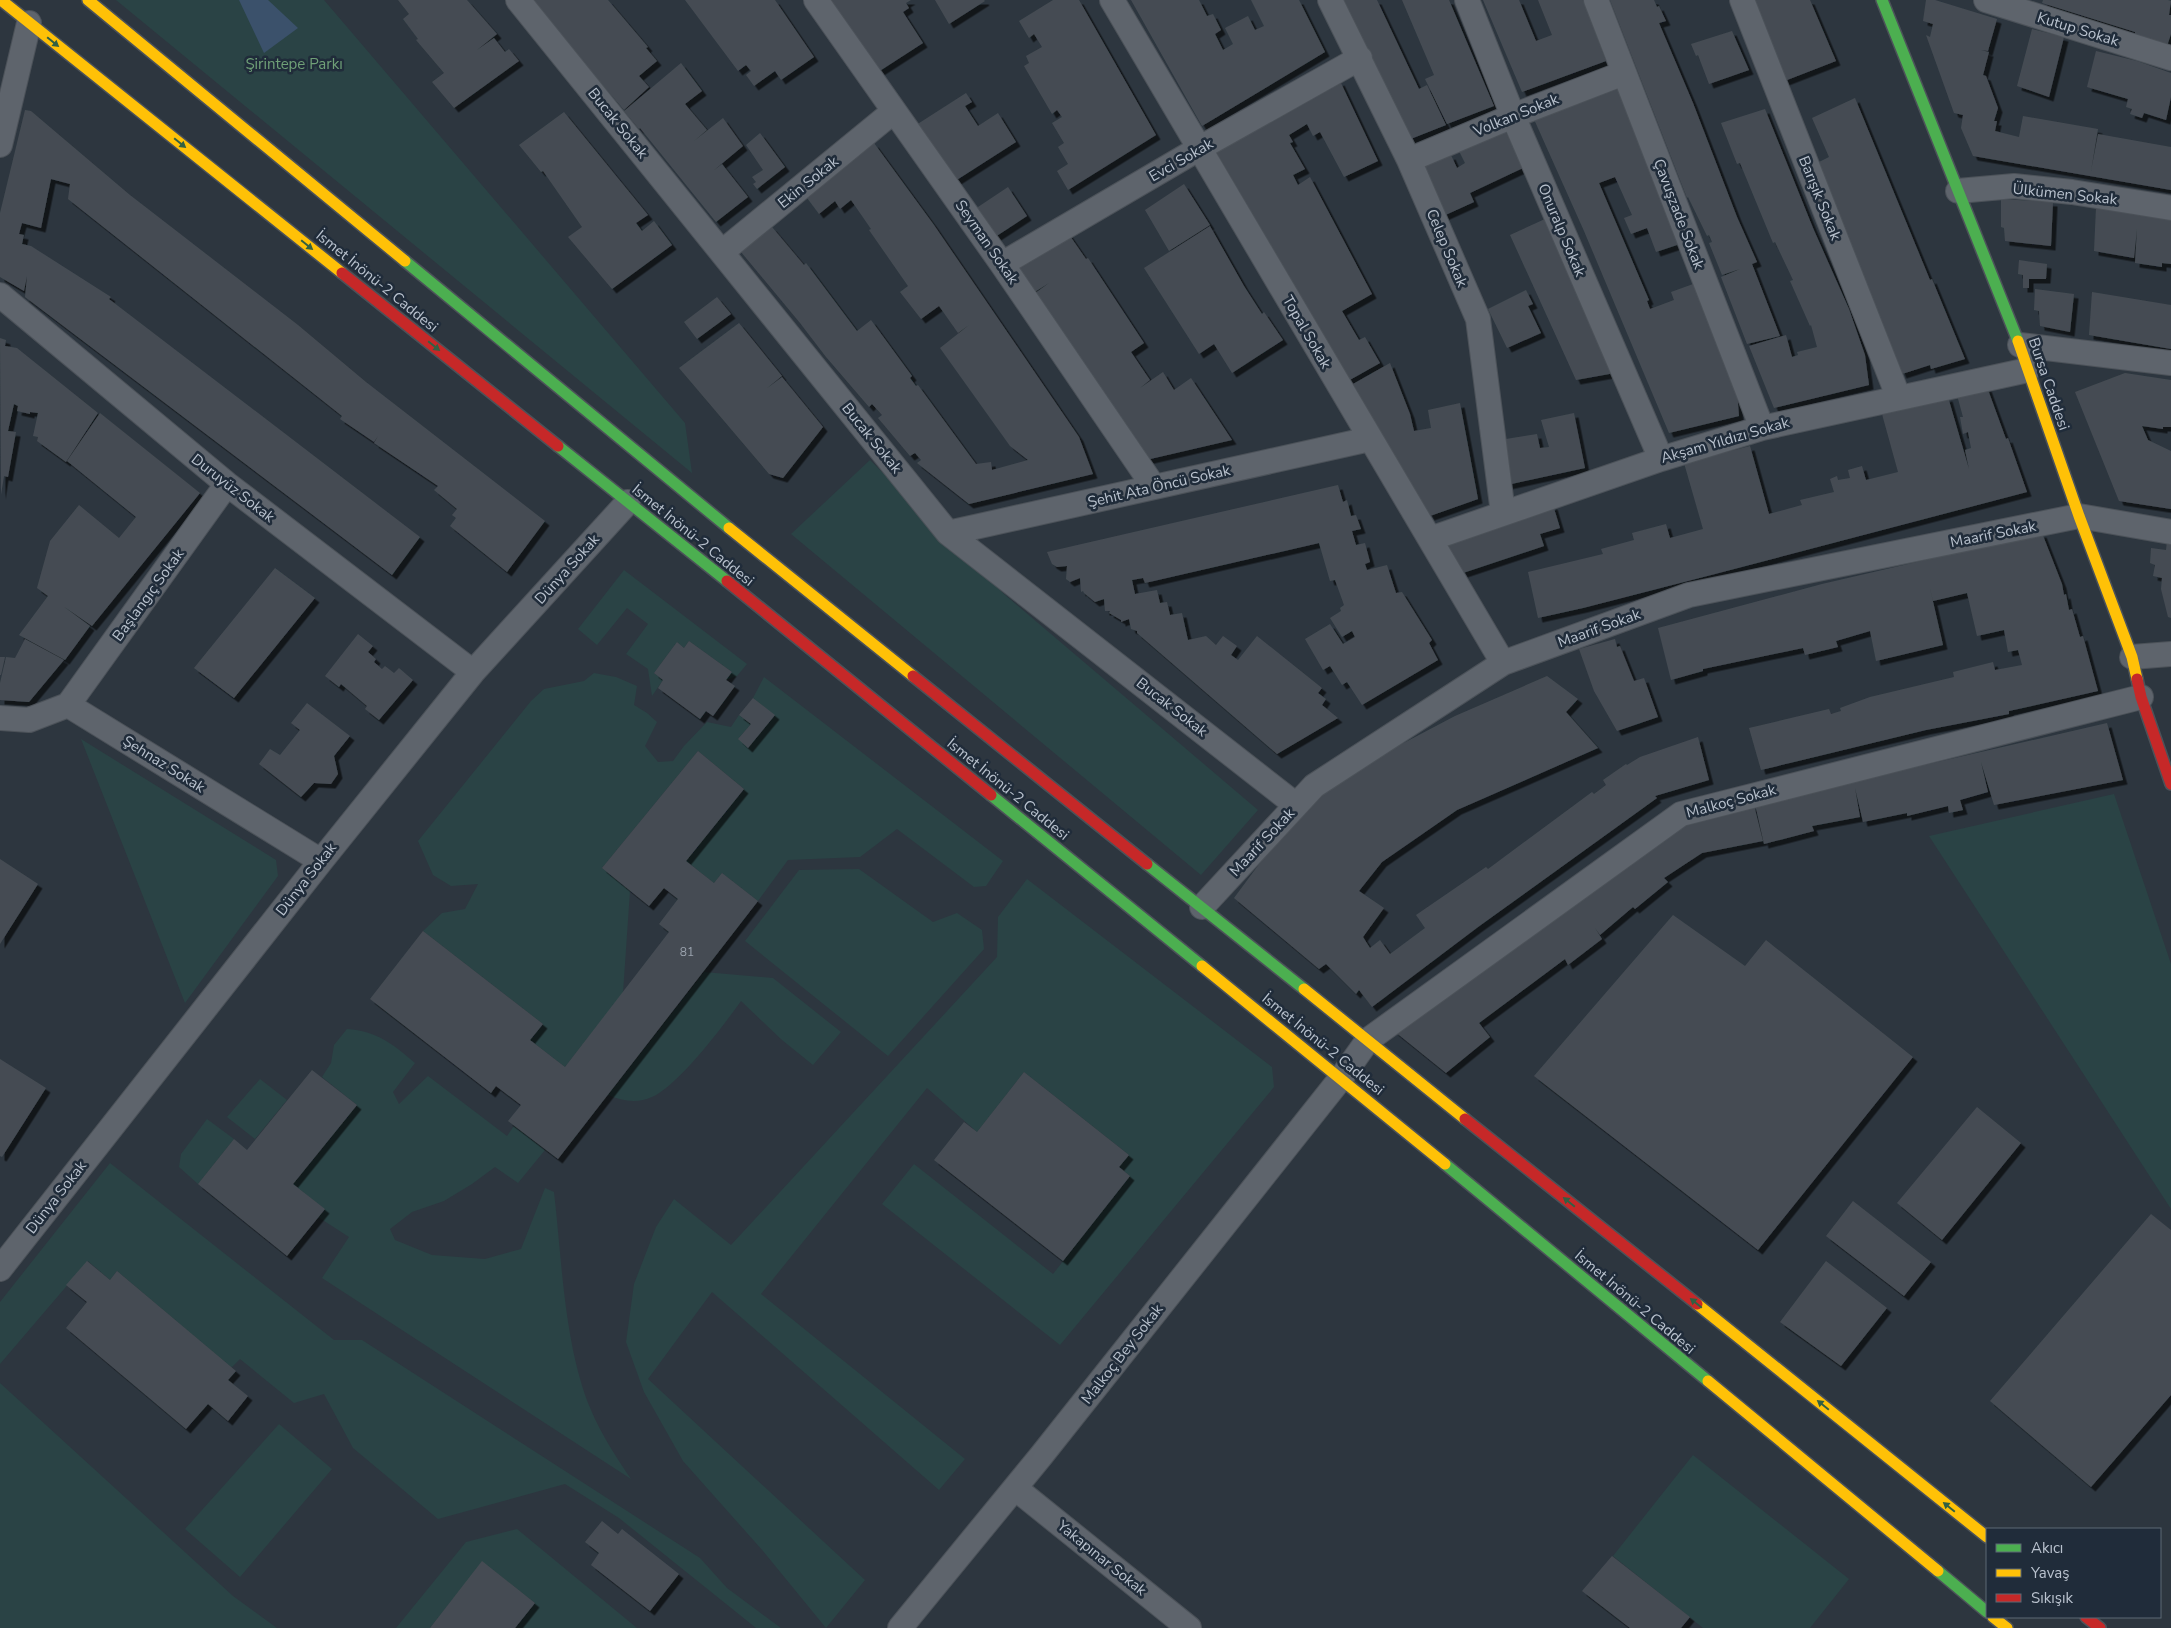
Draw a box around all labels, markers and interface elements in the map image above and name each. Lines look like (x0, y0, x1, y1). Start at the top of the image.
street label: Kutup Sokak (2035, 7, 2122, 51)
one-way arrow (46, 36, 59, 47)
park label: Şirintepe Parkı (245, 54, 343, 74)
street label: Bucak Sokak (583, 84, 653, 163)
street label: Volkan Sokak (1469, 89, 1562, 142)
street label: Evci Sokak (1145, 133, 1217, 186)
one-way arrow (173, 138, 186, 149)
street label: Ekin Sokak (774, 151, 843, 213)
street label: Barışık Sokak (1794, 153, 1846, 244)
street label: Çavuşzade Sokak (1649, 156, 1709, 273)
street label: Ülkümen Sokak (2012, 179, 2119, 209)
street label: Onuralp Sokak (1533, 180, 1591, 280)
street label: Seyman Sokak (951, 196, 1024, 288)
street label: Celep Sokak (1422, 206, 1473, 291)
street label: İsmet İnönü-2 Caddesi (312, 225, 442, 337)
one-way arrow (300, 239, 313, 250)
street label: Topal Sokak (1278, 292, 1336, 373)
street label: Bursa Caddesi (2024, 335, 2074, 433)
one-way arrow (427, 341, 440, 352)
street label: Bucak Sokak (837, 399, 907, 478)
street label: Akşam Yıldızı Sokak (1658, 412, 1792, 468)
street label: Duruyüz Sokak (187, 449, 279, 527)
street label: Şehit Ata Öncü Sokak (1086, 460, 1233, 512)
street label: İsmet İnönü-2 Caddesi (628, 479, 758, 591)
street label: Maarif Sokak (1948, 516, 2038, 552)
street label: Dünya Sokak (530, 529, 604, 608)
street label: Başlangıç Sokak (108, 544, 189, 645)
street label: Maarif Sokak (1555, 604, 1644, 652)
street label: Bucak Sokak (1132, 673, 1212, 741)
street label: Şehnaz Sokak (119, 731, 209, 798)
street label: İsmet İnönü-2 Caddesi (943, 733, 1073, 845)
street label: Malkoç Sokak (1684, 779, 1779, 823)
street label: Maarif Sokak (1225, 803, 1299, 881)
street label: Dünya Sokak (271, 838, 341, 920)
house number: 81 (680, 944, 694, 960)
street label: İsmet İnönü-2 Caddesi (1258, 988, 1388, 1100)
street label: Dünya Sokak (21, 1156, 91, 1238)
one-way arrow (1563, 1196, 1576, 1207)
street label: İsmet İnönü-2 Caddesi (1570, 1246, 1700, 1358)
one-way arrow (1690, 1298, 1703, 1309)
street label: Malkoç Bey Sokak (1077, 1300, 1168, 1408)
one-way arrow (1816, 1400, 1829, 1410)
one-way arrow (1943, 1501, 1956, 1512)
street label: Yakapınar Sokak (1052, 1515, 1151, 1601)
legend (1986, 1528, 2161, 1618)
text: Akıcı (2031, 1538, 2063, 1558)
text: Yavaş (2030, 1563, 2069, 1583)
text: Sıkışık (2031, 1588, 2073, 1608)

